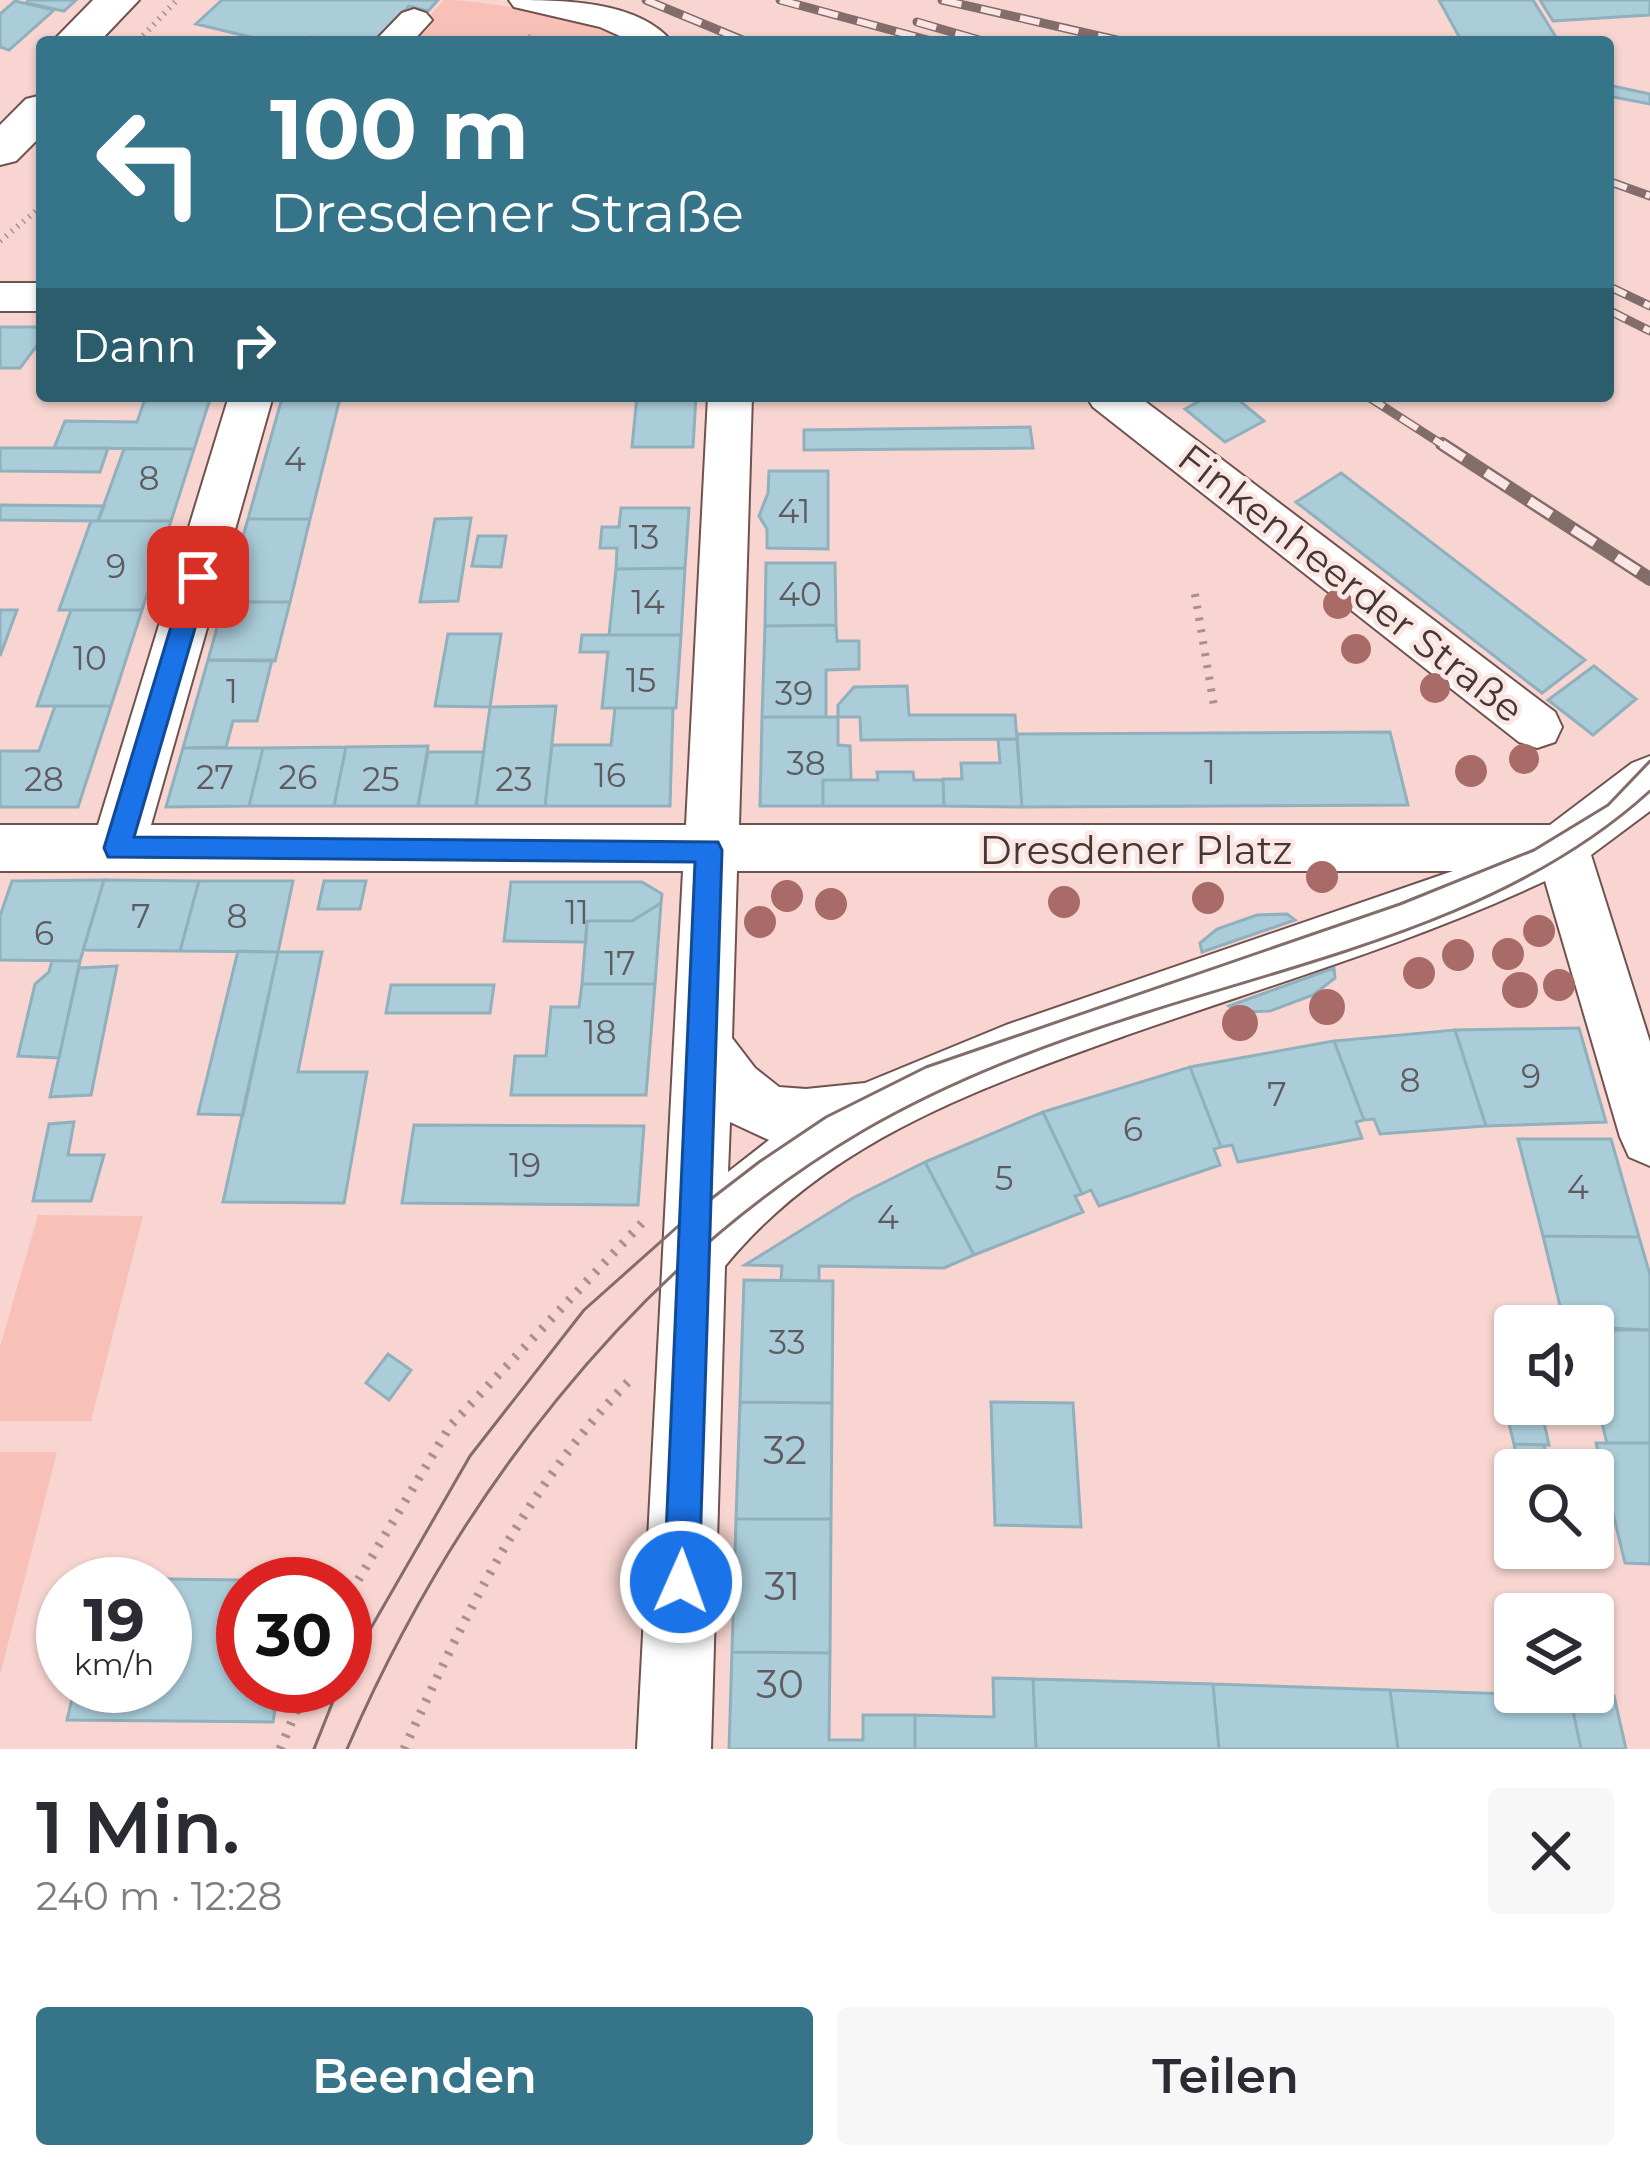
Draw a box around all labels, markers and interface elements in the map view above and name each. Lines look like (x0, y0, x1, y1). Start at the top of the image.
text: 100 m (270, 78, 529, 180)
icon: left (72, 84, 228, 240)
text: Dresdener Straße (270, 180, 744, 246)
icon: right (221, 312, 287, 378)
text: Dann (72, 318, 197, 373)
street label: Finkenheerder Straße (1169, 433, 1533, 733)
house number: 4 (284, 439, 306, 479)
house number: 8 (138, 458, 160, 498)
house number: 41 (778, 491, 810, 531)
house number: 13 (629, 517, 659, 557)
pin (147, 526, 249, 628)
icon: arrive (165, 544, 231, 610)
house number: 9 (106, 546, 126, 586)
house number: 40 (778, 574, 822, 614)
house number: 14 (631, 582, 665, 622)
house number: 10 (73, 638, 107, 678)
house number: 15 (626, 660, 656, 700)
house number: 1 (226, 671, 238, 711)
house number: 39 (775, 673, 813, 713)
house number: 38 (786, 743, 826, 783)
house number: 1 (1204, 752, 1216, 792)
house number: 16 (594, 755, 626, 795)
house number: 27 (196, 757, 234, 797)
house number: 26 (279, 757, 317, 797)
house number: 28 (24, 759, 64, 799)
house number: 25 (362, 759, 400, 799)
house number: 23 (495, 759, 533, 799)
street label: Dresdener Platz (980, 826, 1293, 874)
house number: 11 (565, 892, 589, 932)
house number: 7 (131, 896, 151, 936)
house number: 8 (226, 896, 248, 936)
house number: 6 (34, 913, 54, 953)
house number: 17 (604, 943, 636, 983)
house number: 18 (584, 1012, 616, 1052)
house number: 9 (1521, 1056, 1541, 1096)
house number: 8 (1399, 1060, 1421, 1100)
house number: 7 (1267, 1074, 1287, 1114)
house number: 6 (1123, 1109, 1143, 1149)
house number: 19 (509, 1145, 541, 1185)
house number: 5 (995, 1158, 1013, 1198)
house number: 4 (1567, 1167, 1589, 1207)
house number: 4 (877, 1197, 899, 1237)
map controls (1494, 1305, 1614, 1713)
button: sound (1494, 1305, 1614, 1425)
house number: 33 (768, 1322, 806, 1362)
house number: 32 (763, 1426, 807, 1474)
button: search (1494, 1449, 1614, 1569)
position arrow (618, 1519, 744, 1645)
speed limit sign: 30 (216, 1557, 372, 1713)
house number: 31 (764, 1562, 800, 1610)
text: 19 (83, 1583, 145, 1656)
button: layers (1494, 1593, 1614, 1713)
text: km/h (74, 1646, 154, 1683)
house number: 30 (756, 1660, 804, 1708)
text: 1 Min. (36, 1783, 240, 1871)
button: close (1488, 1788, 1614, 1914)
text: 240 m · 12:28 (36, 1872, 282, 1920)
button: Beenden (36, 2007, 813, 2145)
button: Teilen (837, 2007, 1614, 2145)

